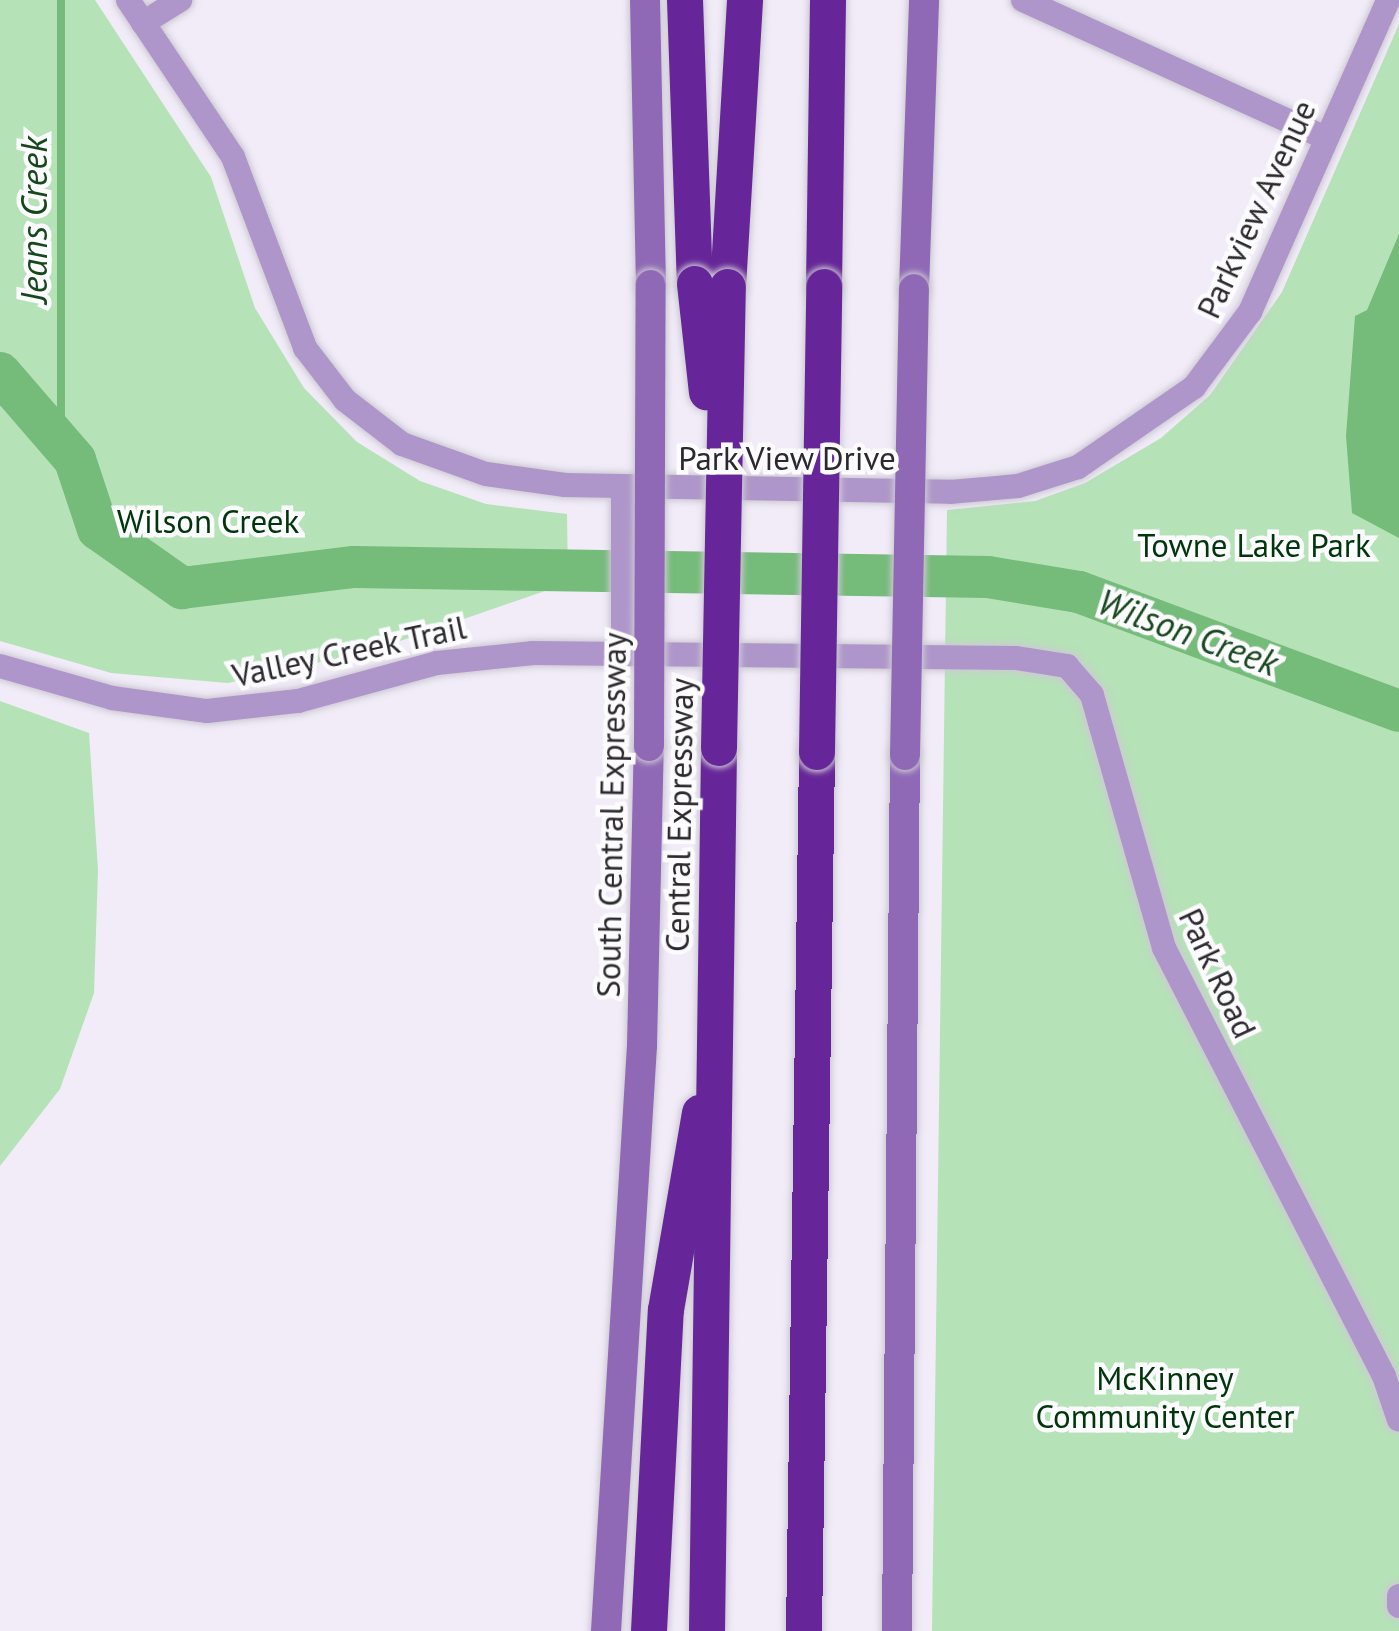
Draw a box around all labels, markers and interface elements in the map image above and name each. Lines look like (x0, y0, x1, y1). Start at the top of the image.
street label: Parkview Avenue (1188, 93, 1324, 325)
water label: Jeans Creek (12, 137, 56, 303)
street label: Park View Drive (677, 438, 897, 478)
park label: Wilson Creek (117, 501, 299, 541)
park label: Towne Lake Park (1137, 525, 1371, 565)
water label: Wilson Creek (1092, 580, 1284, 684)
street label: Valley Creek Trail (227, 607, 471, 695)
street label: South Central Expressway (588, 632, 634, 998)
street label: Central Expressway (657, 678, 701, 952)
street label: Park Road (1171, 901, 1265, 1045)
park label: McKinney Community Center (1035, 1358, 1295, 1436)

